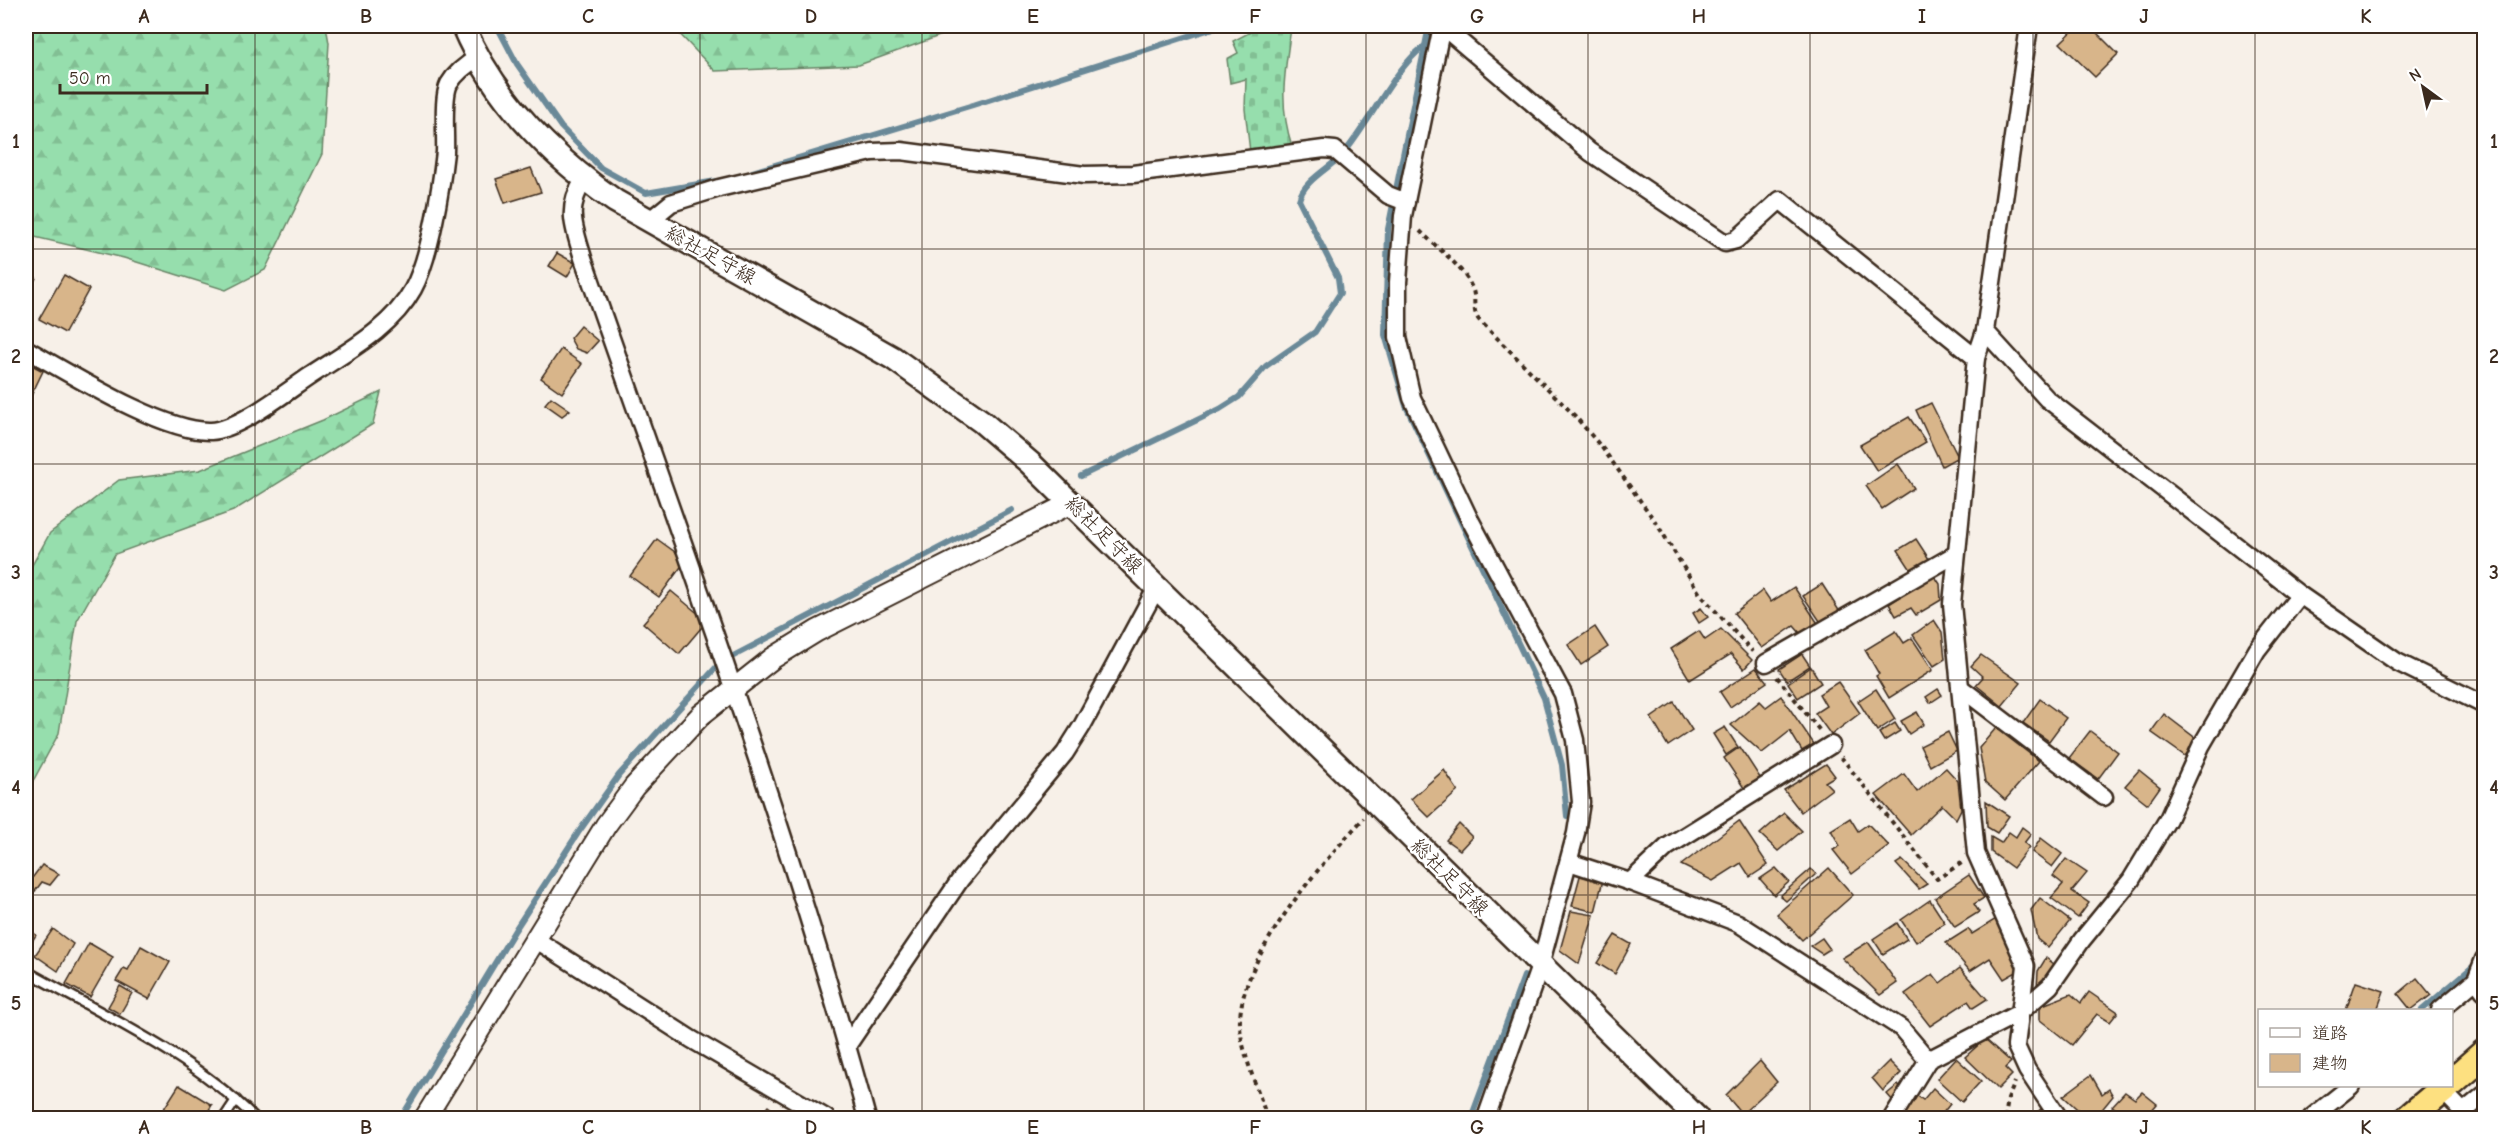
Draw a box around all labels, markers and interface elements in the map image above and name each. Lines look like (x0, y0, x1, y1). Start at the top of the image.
text: A (138, 5, 150, 28)
text: B (360, 5, 372, 28)
text: C (582, 5, 594, 28)
text: D (805, 5, 817, 28)
text: E (1027, 5, 1039, 28)
text: F (1249, 5, 1261, 28)
text: G (1470, 5, 1484, 28)
text: H (1692, 5, 1706, 28)
text: I (1918, 5, 1926, 28)
text: J (2139, 5, 2149, 28)
text: K (2360, 5, 2372, 28)
scale bar (60, 57, 207, 95)
north arrow (2393, 57, 2453, 117)
text: N (2406, 65, 2425, 86)
text: 50 m (69, 68, 111, 89)
text: 1 (12, 130, 20, 153)
text: 1 (2490, 130, 2498, 153)
street label: 総社足守線 (662, 221, 760, 289)
text: 2 (11, 345, 21, 368)
text: 2 (2489, 345, 2499, 368)
street label: 総社足守線 (1061, 492, 1147, 578)
text: 3 (11, 561, 21, 584)
text: 3 (2489, 561, 2499, 584)
text: 4 (11, 776, 21, 799)
text: 4 (2489, 776, 2499, 799)
street label: 総社足守線 (1407, 834, 1493, 920)
text: 5 (11, 992, 21, 1015)
text: 5 (2489, 992, 2499, 1015)
legend (2258, 1009, 2453, 1087)
text: 道路 (2312, 1023, 2348, 1044)
text: 建物 (2312, 1053, 2348, 1074)
text: A (138, 1116, 150, 1139)
text: B (360, 1116, 372, 1139)
text: C (582, 1116, 594, 1139)
text: D (805, 1116, 817, 1139)
text: E (1027, 1116, 1039, 1139)
text: F (1249, 1116, 1261, 1139)
text: G (1470, 1116, 1484, 1139)
text: H (1692, 1116, 1706, 1139)
text: I (1918, 1116, 1926, 1139)
text: J (2139, 1116, 2149, 1139)
text: K (2360, 1116, 2372, 1139)

